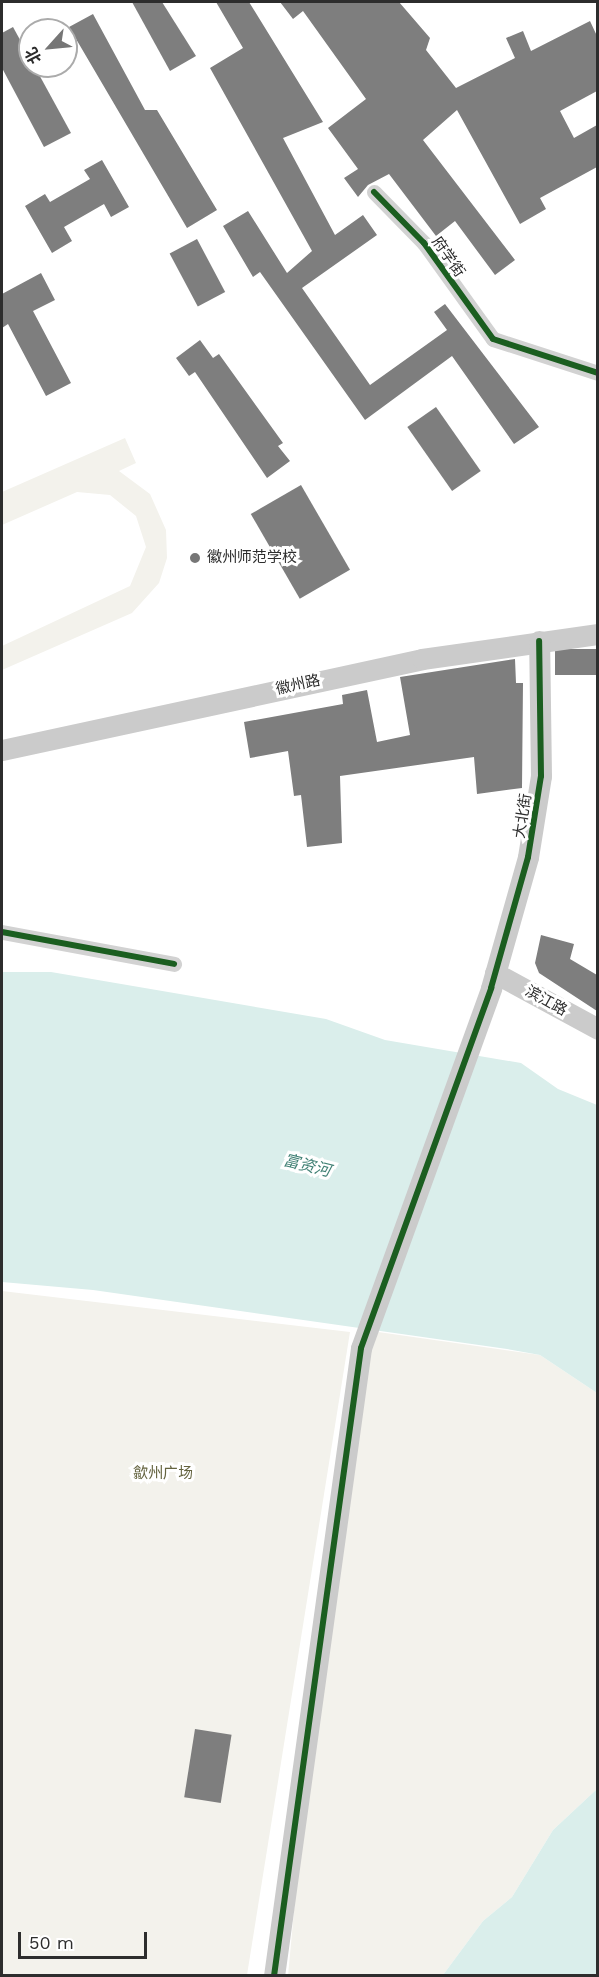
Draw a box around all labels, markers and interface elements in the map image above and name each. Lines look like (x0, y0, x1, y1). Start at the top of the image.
north arrow (18, 18, 78, 78)
text: 北 (21, 44, 45, 67)
street label: 府学街 (428, 233, 468, 281)
place label: 徽州师范学校 (207, 549, 297, 567)
marker: 徽州师范学校 (188, 551, 202, 565)
street label: 徽州路 (274, 672, 322, 698)
street label: 大北街 (511, 792, 535, 840)
street label: 滨江路 (522, 982, 570, 1020)
water label: 富资河 (281, 1151, 333, 1181)
park label: 歙州广场 (133, 1465, 193, 1483)
scale bar (21, 1920, 150, 1958)
text: 50 m (29, 1932, 74, 1953)

